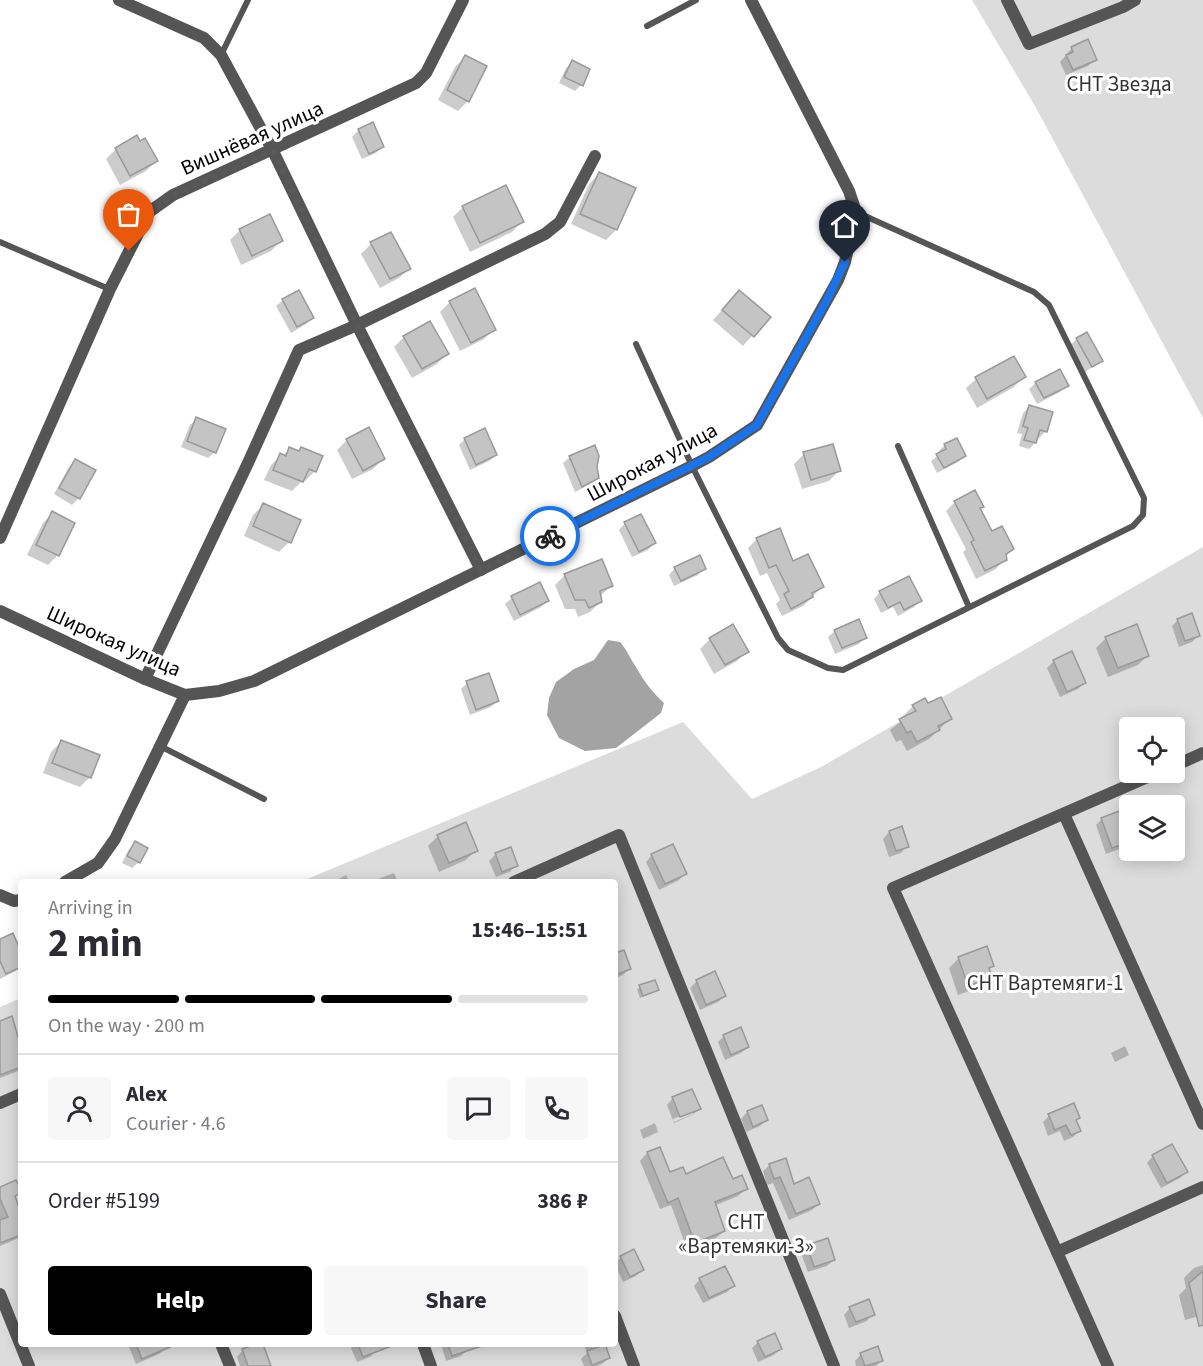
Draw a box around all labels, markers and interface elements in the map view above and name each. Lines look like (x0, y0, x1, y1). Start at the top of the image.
park label: СНТ Звезда (1066, 69, 1172, 99)
street label: Вишнёвая улица (176, 93, 328, 183)
pin (103, 189, 154, 251)
icon: bag (112, 198, 145, 231)
pin (819, 200, 870, 262)
icon: home (828, 209, 861, 242)
street label: Широкая улица (581, 415, 723, 509)
courier (520, 506, 580, 566)
icon: bike (534, 520, 567, 553)
street label: Широкая улица (42, 598, 186, 684)
map controls (1119, 717, 1185, 861)
button: locate (1119, 717, 1185, 783)
button: layers (1119, 795, 1185, 861)
text: Arriving in (48, 894, 133, 922)
text: 15:46–15:51 (471, 914, 588, 946)
text: 2 min (48, 916, 143, 972)
park label: СНТ Вартемяги-1 (967, 968, 1123, 998)
text: On the way · 200 m (48, 1012, 205, 1040)
button: person (48, 1077, 111, 1140)
button: chat (447, 1077, 510, 1140)
button: phone (525, 1077, 588, 1140)
text: Alex (126, 1078, 167, 1110)
text: Courier · 4.6 (126, 1110, 226, 1138)
text: Order #5199 (48, 1185, 160, 1217)
text: 386 ₽ (537, 1185, 588, 1217)
park label: СНТ «Вартемяки-3» (678, 1207, 814, 1261)
button: Help (48, 1266, 312, 1335)
button: Share (324, 1266, 588, 1335)

